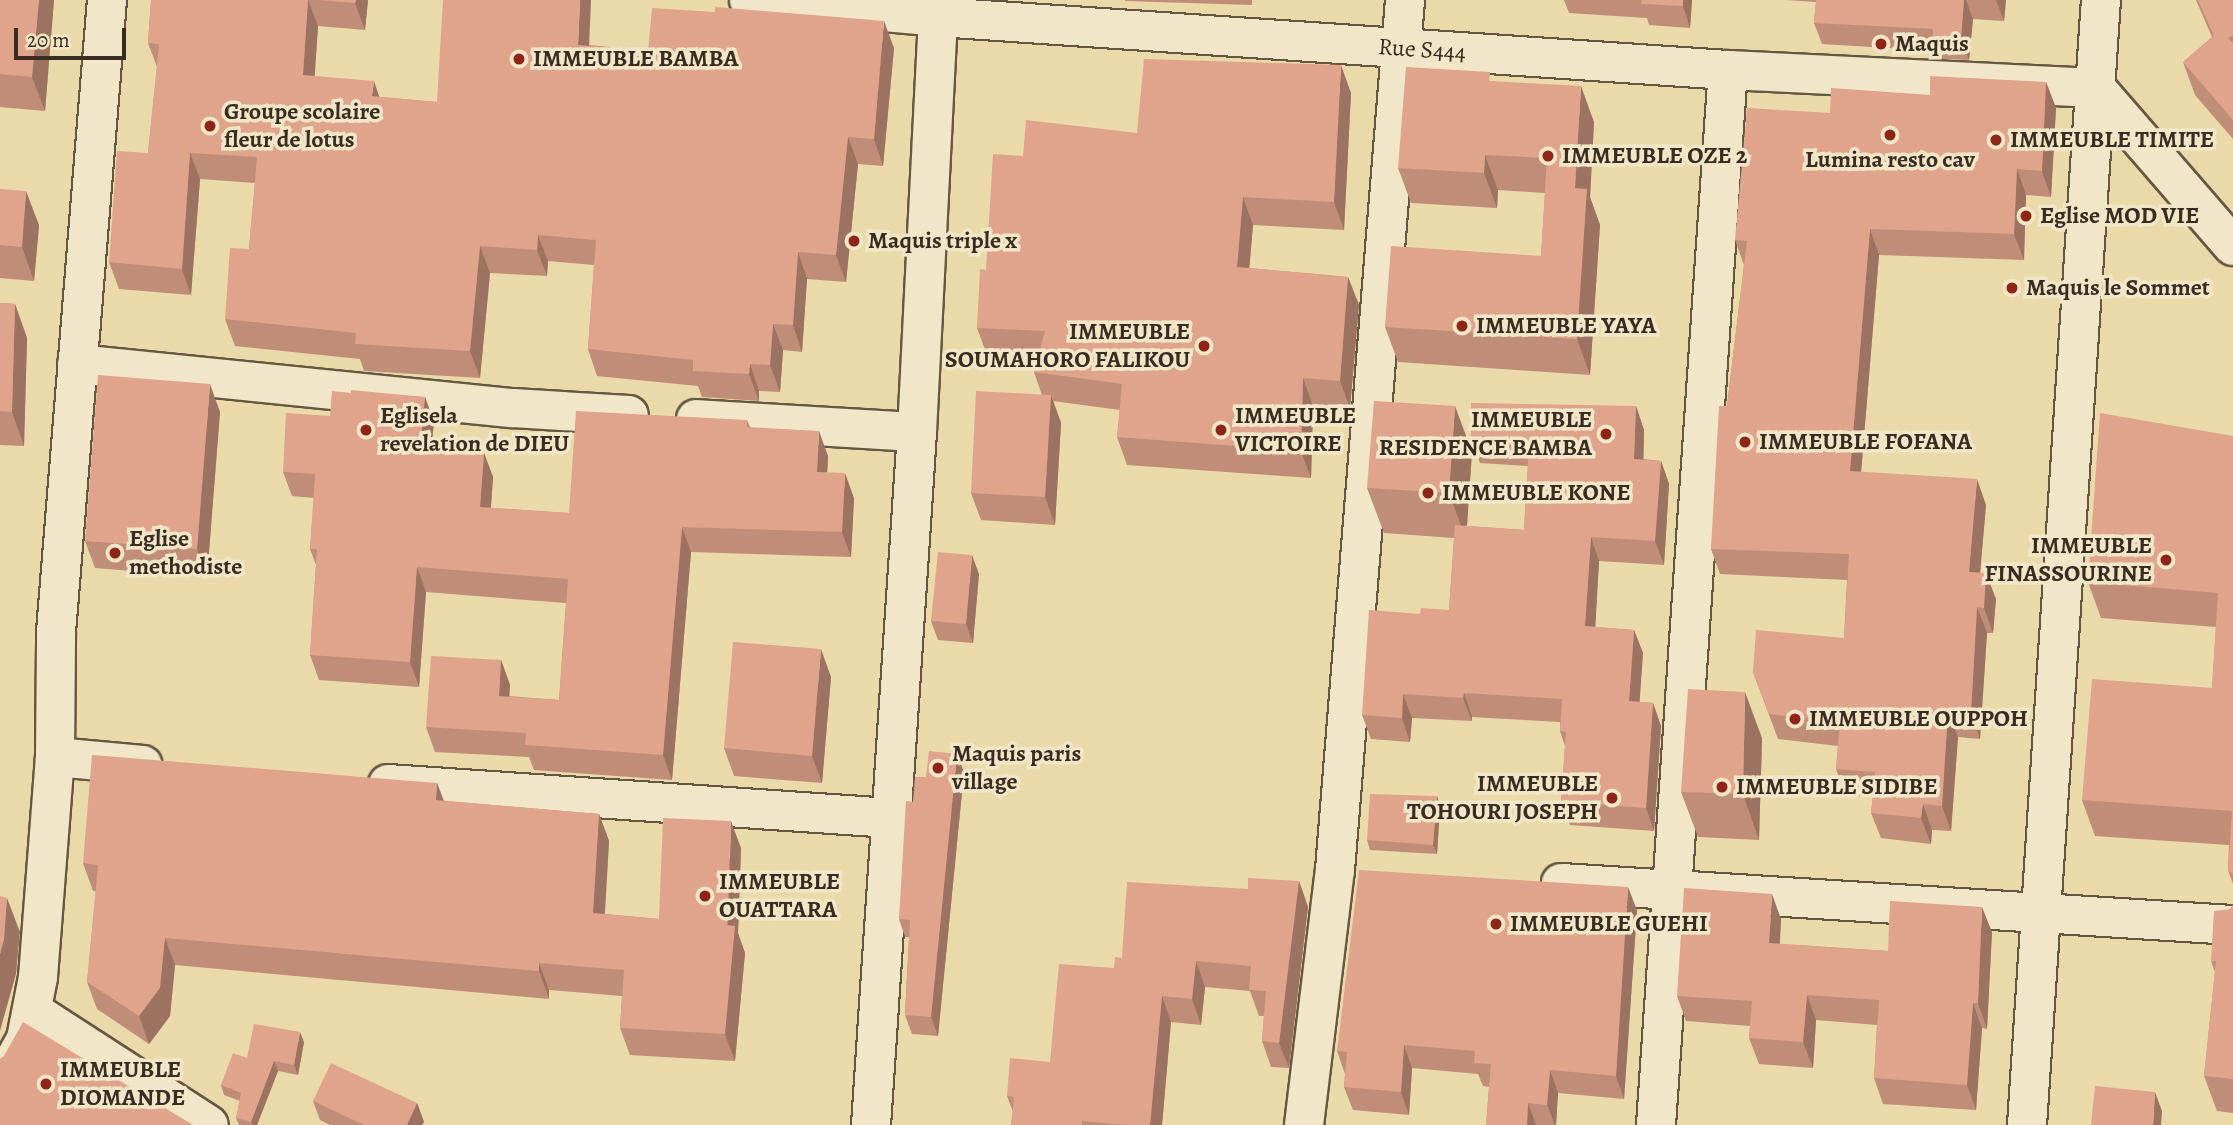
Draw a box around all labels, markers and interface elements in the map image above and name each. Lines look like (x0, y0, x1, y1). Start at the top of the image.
scale bar (18, 14, 130, 58)
text: 20 m (27, 26, 70, 54)
place label: Maquis (1895, 30, 1969, 58)
street label: Rue S444 (1377, 33, 1467, 67)
marker: Maquis (1873, 36, 1889, 52)
place label: IMMEUBLE BAMBA (533, 45, 738, 73)
marker: IMMEUBLE BAMBA (511, 51, 527, 67)
place label: Groupe scolaire fleur de lotus (224, 98, 380, 154)
marker: Groupe scolaire fleur de lotus (202, 118, 218, 134)
place label: IMMEUBLE TIMITE (2010, 126, 2214, 154)
marker: Lumina resto cav (1882, 127, 1898, 143)
marker: IMMEUBLE TIMITE (1988, 132, 2004, 148)
place label: IMMEUBLE OZE 2 (1562, 142, 1747, 170)
place label: Lumina resto cav (1805, 146, 1975, 174)
marker: IMMEUBLE OZE 2 (1540, 148, 1556, 164)
place label: Eglise MOD VIE (2040, 202, 2199, 230)
marker: Eglise MOD VIE (2018, 208, 2034, 224)
place label: Maquis triple x (868, 227, 1017, 255)
marker: Maquis triple x (846, 233, 862, 249)
place label: Maquis le Sommet (2026, 274, 2210, 302)
marker: Maquis le Sommet (2004, 280, 2020, 296)
place label: IMMEUBLE YAYA (1476, 312, 1656, 340)
place label: IMMEUBLE SOUMAHORO FALIKOU (945, 318, 1190, 374)
marker: IMMEUBLE YAYA (1454, 318, 1470, 334)
marker: IMMEUBLE SOUMAHORO FALIKOU (1196, 338, 1212, 354)
place label: Eglisela revelation de DIEU (380, 402, 569, 458)
place label: IMMEUBLE VICTOIRE (1235, 402, 1356, 458)
place label: IMMEUBLE RESIDENCE BAMBA (1379, 406, 1592, 462)
marker: Eglisela revelation de DIEU (358, 422, 374, 438)
marker: IMMEUBLE VICTOIRE (1213, 422, 1229, 438)
marker: IMMEUBLE RESIDENCE BAMBA (1598, 426, 1614, 442)
place label: IMMEUBLE FOFANA (1759, 428, 1972, 456)
marker: IMMEUBLE FOFANA (1737, 434, 1753, 450)
place label: IMMEUBLE KONE (1442, 479, 1631, 507)
marker: IMMEUBLE KONE (1420, 485, 1436, 501)
place label: Eglise methodiste (129, 525, 242, 581)
place label: IMMEUBLE FINASSOURINE (1985, 532, 2152, 588)
marker: Eglise methodiste (107, 545, 123, 561)
marker: IMMEUBLE FINASSOURINE (2158, 552, 2174, 568)
place label: IMMEUBLE OUPPOH (1809, 705, 2028, 733)
marker: IMMEUBLE OUPPOH (1787, 711, 1803, 727)
place label: Maquis paris village (952, 740, 1081, 796)
marker: Maquis paris village (930, 760, 946, 776)
place label: IMMEUBLE TOHOURI JOSEPH (1407, 770, 1598, 826)
place label: IMMEUBLE SIDIBE (1736, 773, 1938, 801)
marker: IMMEUBLE SIDIBE (1714, 779, 1730, 795)
marker: IMMEUBLE TOHOURI JOSEPH (1604, 790, 1620, 806)
place label: IMMEUBLE OUATTARA (719, 868, 840, 924)
marker: IMMEUBLE OUATTARA (697, 888, 713, 904)
place label: IMMEUBLE GUEHI (1510, 910, 1708, 938)
marker: IMMEUBLE GUEHI (1488, 916, 1504, 932)
place label: IMMEUBLE DIOMANDE (60, 1056, 185, 1112)
marker: IMMEUBLE DIOMANDE (38, 1076, 54, 1092)

